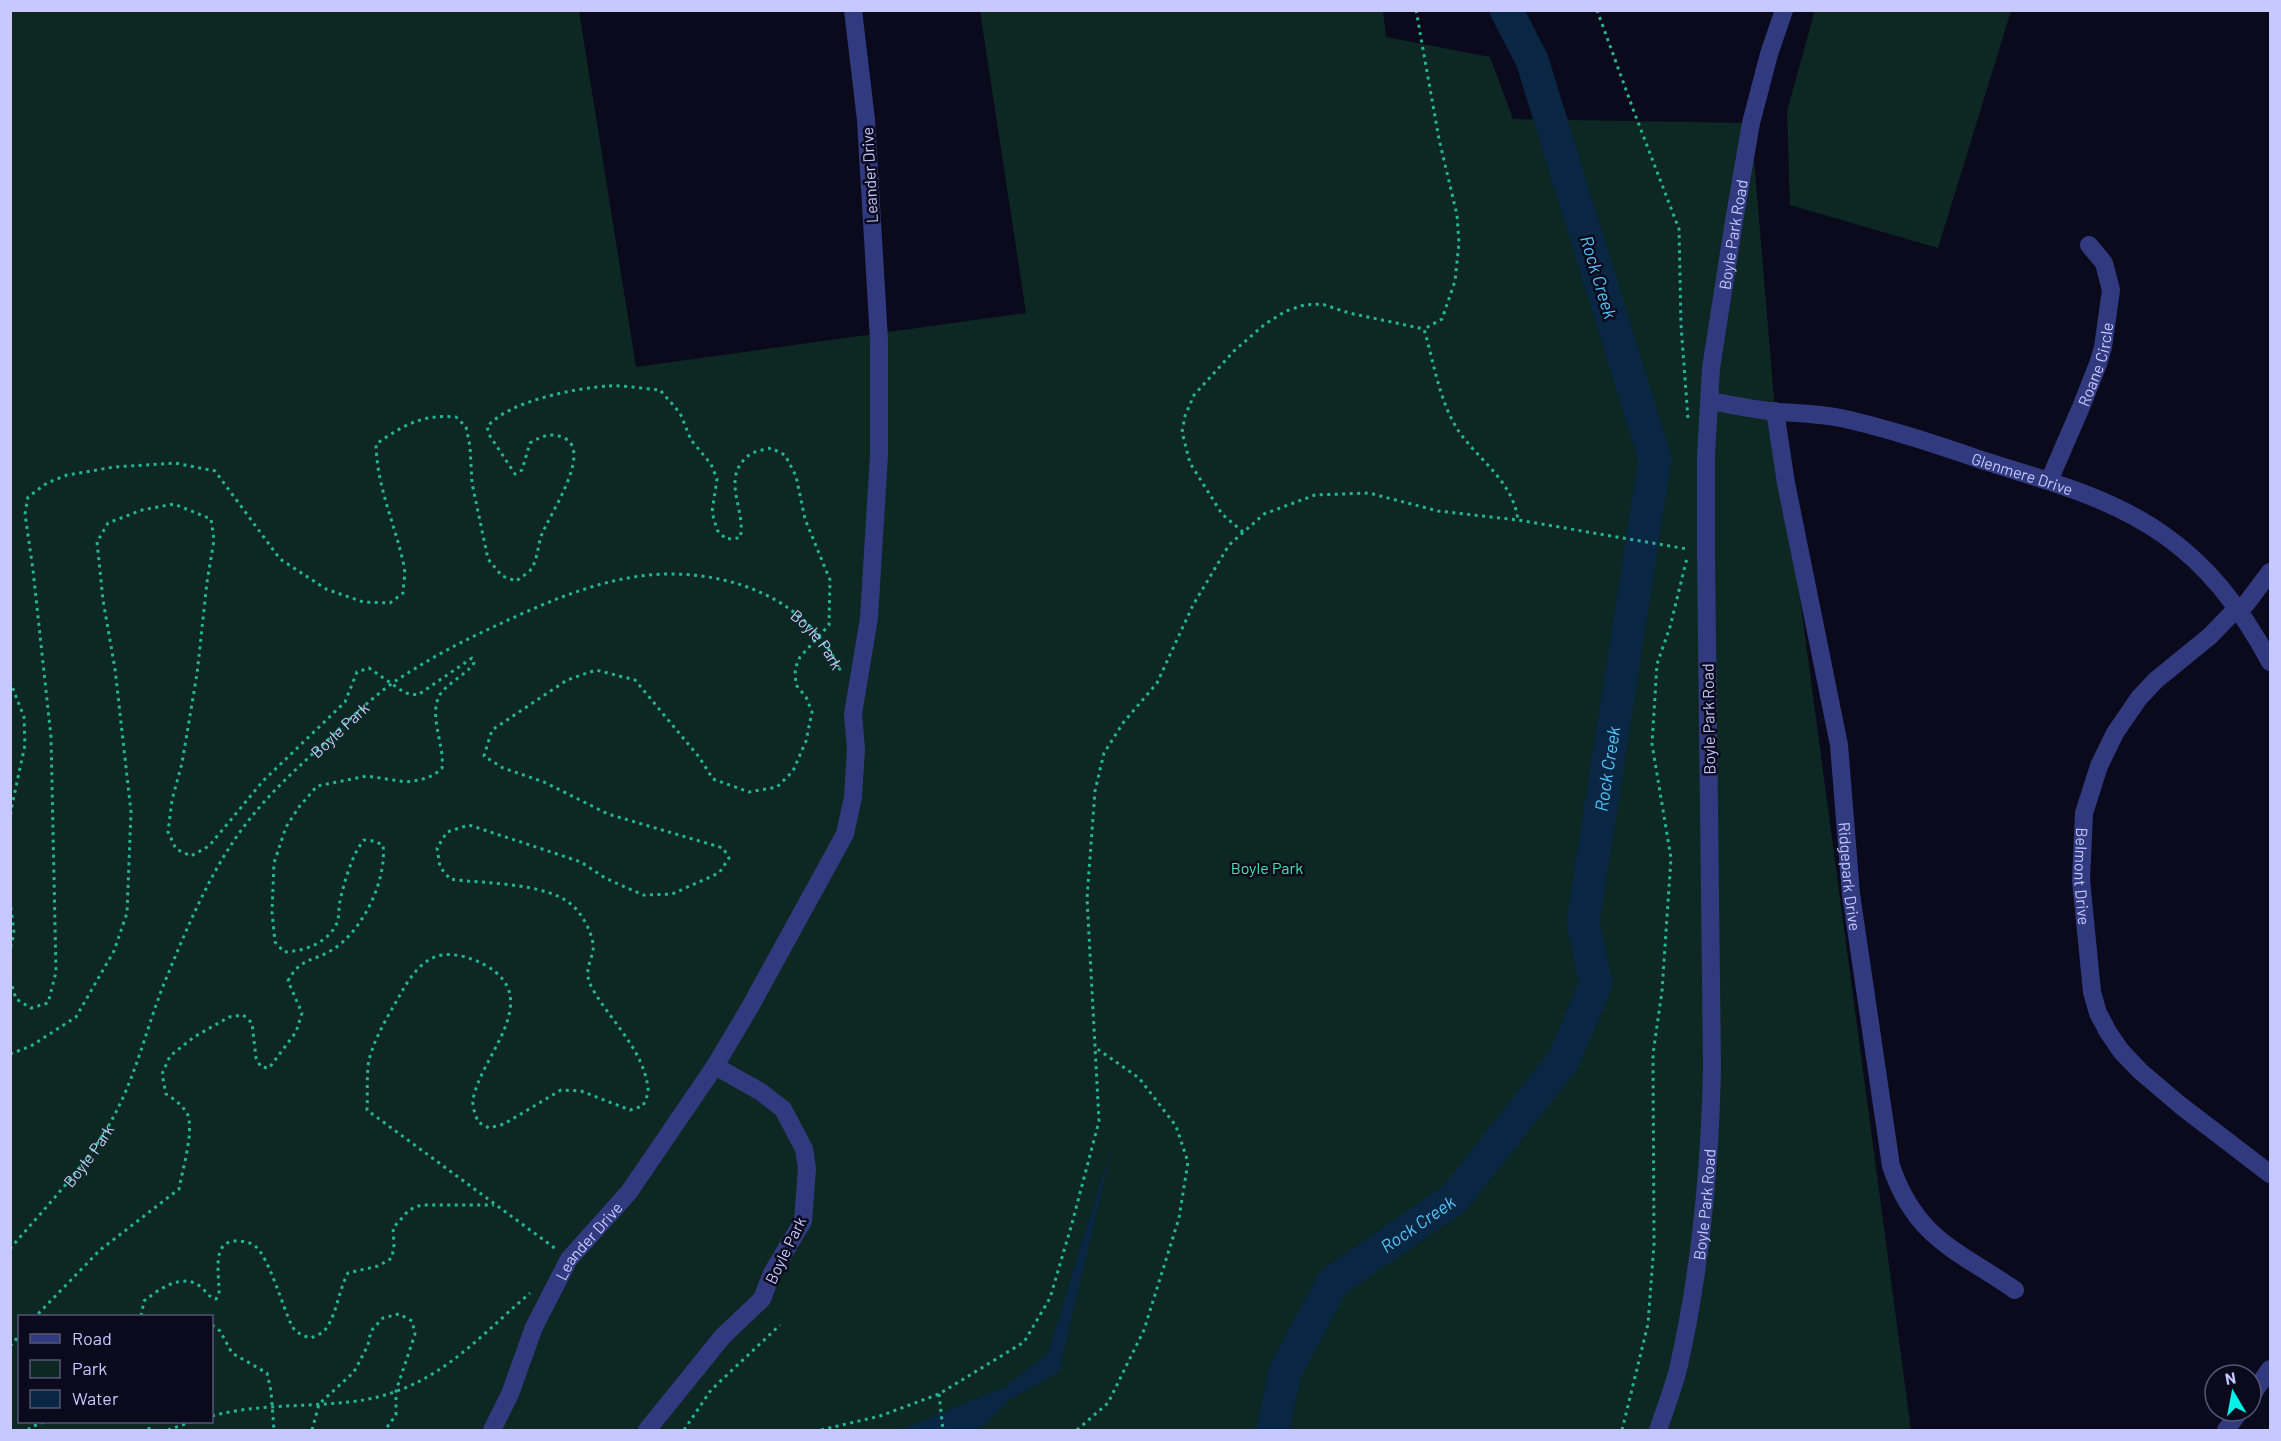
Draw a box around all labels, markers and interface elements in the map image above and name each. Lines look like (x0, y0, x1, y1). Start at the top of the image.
street label: Leander Drive (857, 126, 881, 224)
street label: Boyle Park Road (1714, 178, 1751, 291)
water label: Rock Creek (1576, 233, 1622, 321)
street label: Roane Circle (2073, 321, 2116, 409)
street label: Glenmere Drive (1969, 448, 2076, 498)
street label: Boyle Park (788, 605, 848, 672)
street label: Boyle Park Road (1698, 663, 1718, 775)
street label: Boyle Park (306, 697, 372, 761)
water label: Rock Creek (1589, 724, 1624, 813)
street label: Ridgepark Drive (1836, 821, 1866, 932)
street label: Belmont Drive (2071, 827, 2095, 926)
park label: Boyle Park (1231, 858, 1303, 877)
street label: Boyle Park (59, 1120, 117, 1190)
street label: Boyle Park Road (1688, 1148, 1718, 1261)
water label: Rock Creek (1376, 1190, 1459, 1257)
street label: Leander Drive (550, 1197, 626, 1283)
street label: Boyle Park (761, 1213, 809, 1287)
legend (18, 1315, 213, 1423)
text: Road (72, 1327, 112, 1349)
text: Park (72, 1357, 107, 1379)
north arrow (2203, 1363, 2263, 1423)
text: N (2223, 1367, 2237, 1388)
text: Water (72, 1387, 119, 1409)

